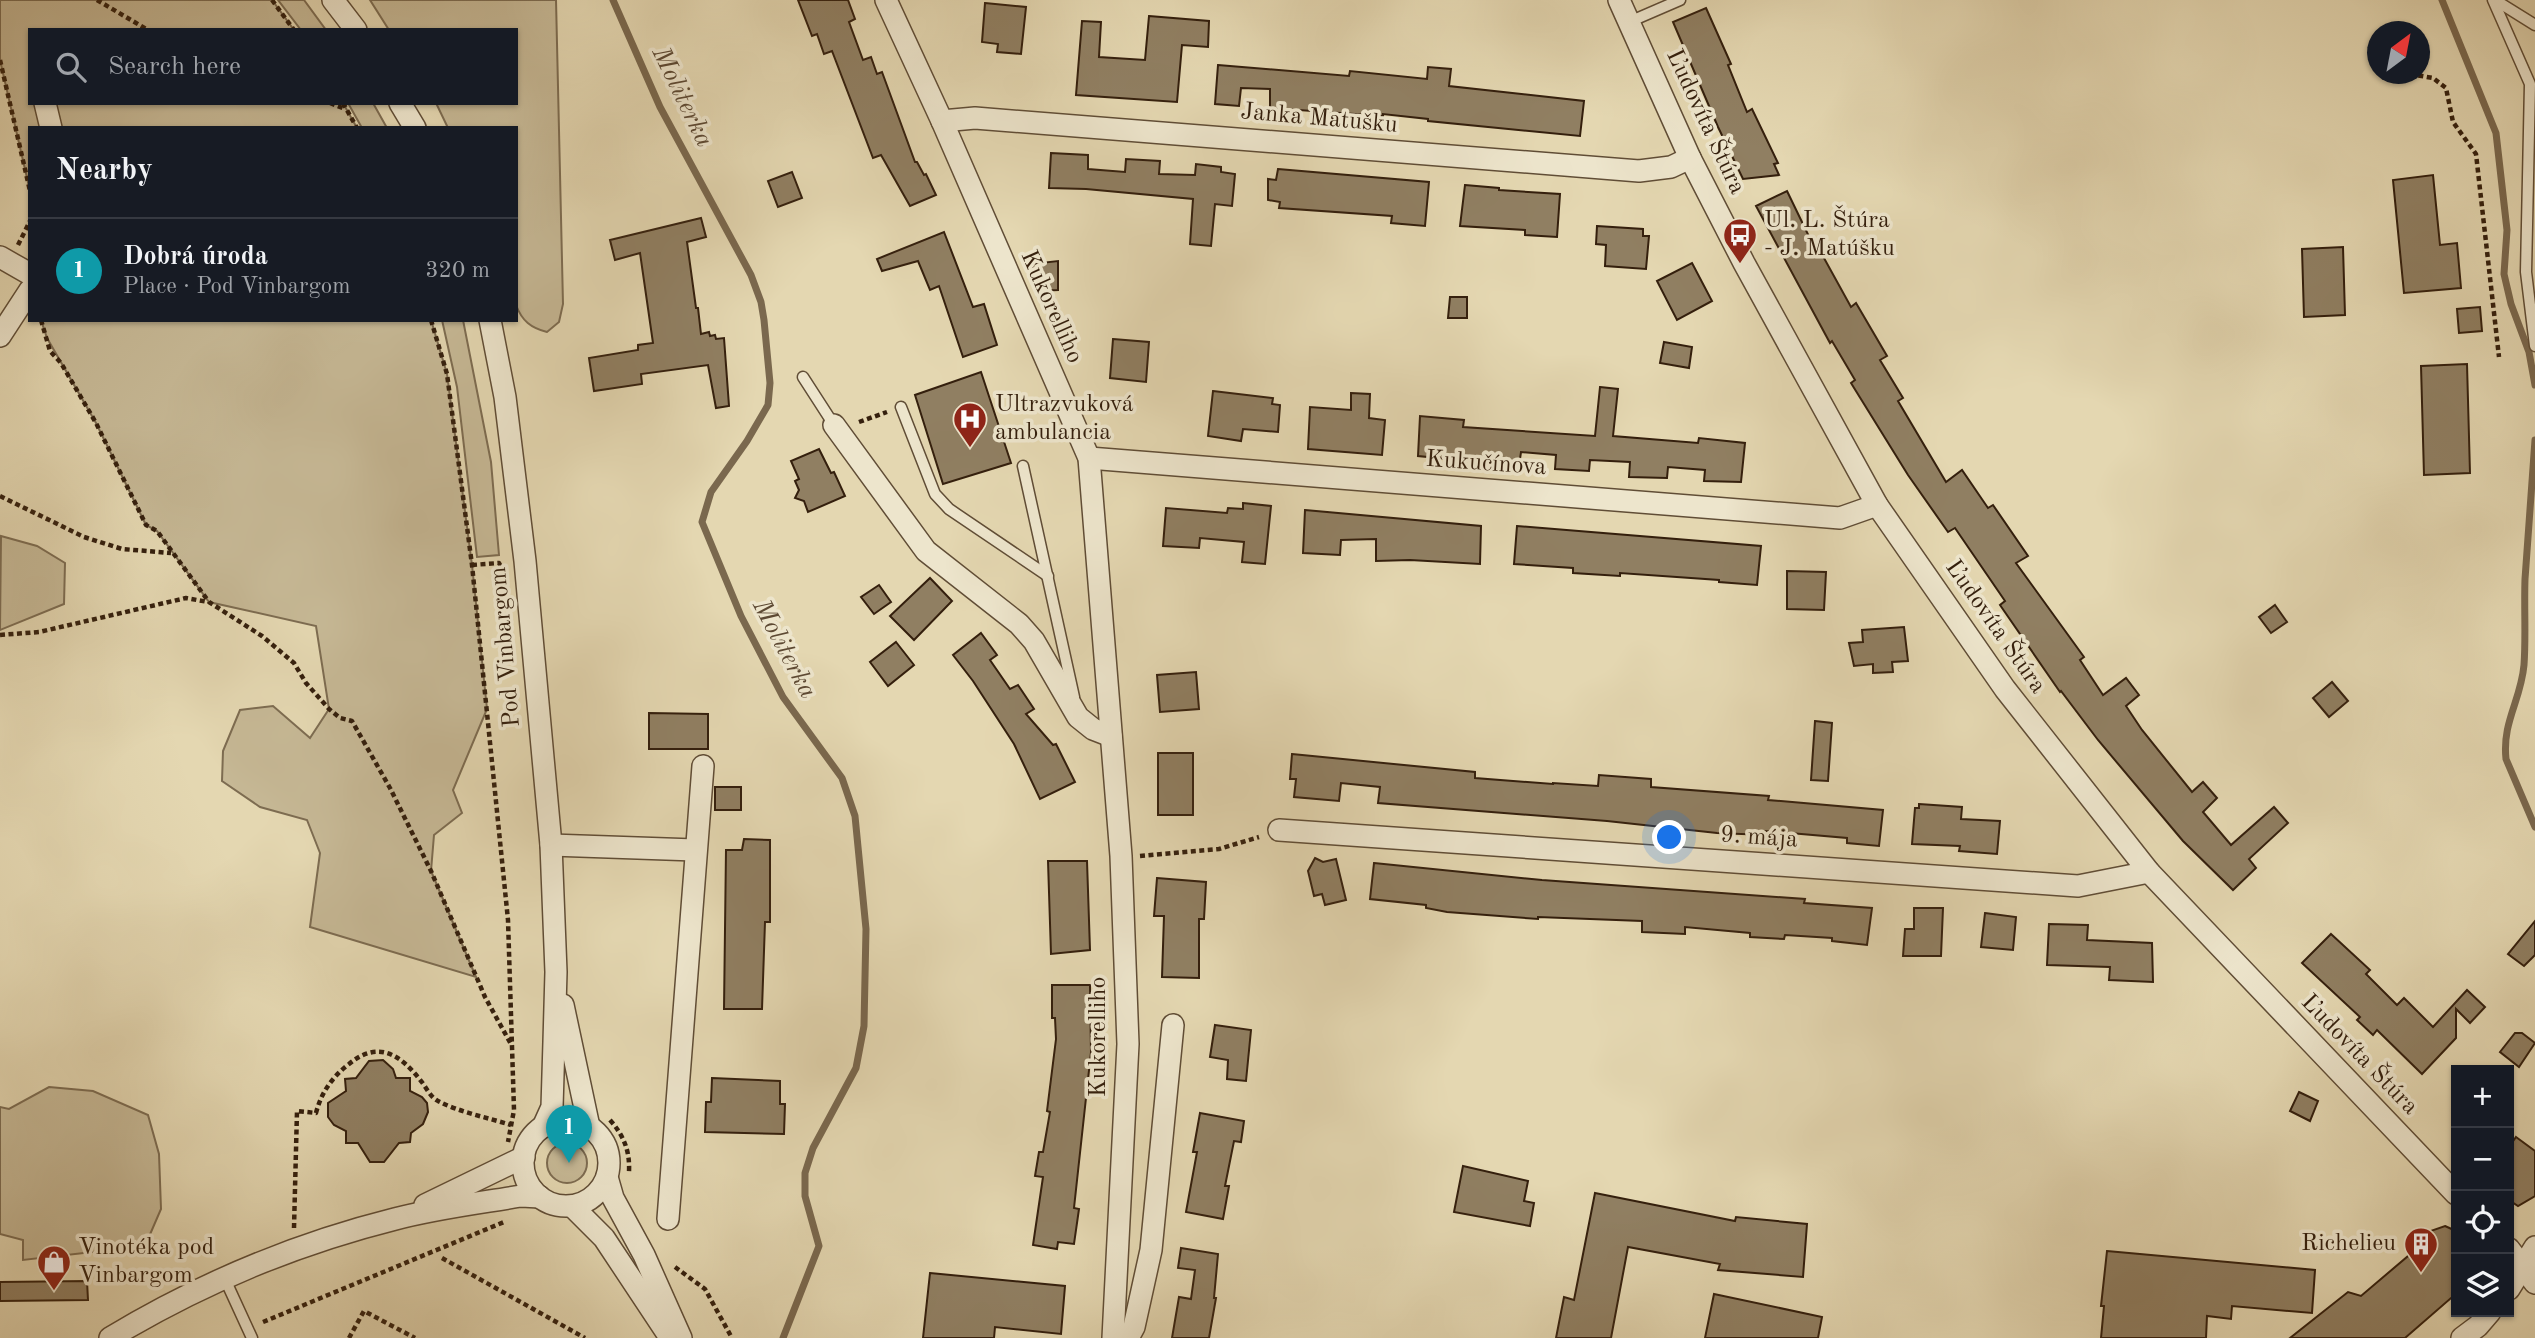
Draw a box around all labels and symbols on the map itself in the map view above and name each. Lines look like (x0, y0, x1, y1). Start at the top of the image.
north arrow (2367, 21, 2430, 84)
water label: Moliterka (646, 42, 717, 151)
street label: Ľudovíta Štúra (1661, 44, 1754, 198)
street label: Janka Matušku (1239, 100, 1399, 138)
place label: Ul. L. Štúra - J. Matúšku (1764, 204, 1895, 261)
bus stop icon: Ul. L. Štúra - J. Matúšku (1721, 216, 1759, 265)
street label: Kukorelliho (1016, 247, 1086, 367)
place label: Ultrazvuková ambulancia (995, 393, 1134, 445)
hospital icon: Ultrazvuková ambulancia (951, 400, 989, 449)
street label: Kukučínova (1425, 448, 1547, 480)
street label: Ľudovíta Štúra (1940, 553, 2054, 698)
street label: Pod Vinbargom (487, 566, 525, 728)
water label: Moliterka (747, 594, 821, 703)
your location (1652, 820, 1686, 854)
street label: 9. mája (1719, 823, 1799, 853)
street label: Kukorelliho (1087, 977, 1111, 1097)
street label: Ľudovíta Štúra (2296, 987, 2426, 1120)
pin: 1 (546, 1105, 592, 1163)
building icon: Richelieu (2402, 1225, 2440, 1274)
place label: Richelieu (2301, 1232, 2396, 1256)
place label: Vinotéka pod Vinbargom (78, 1236, 214, 1288)
shop icon: Vinotéka pod Vinbargom (35, 1243, 73, 1292)

